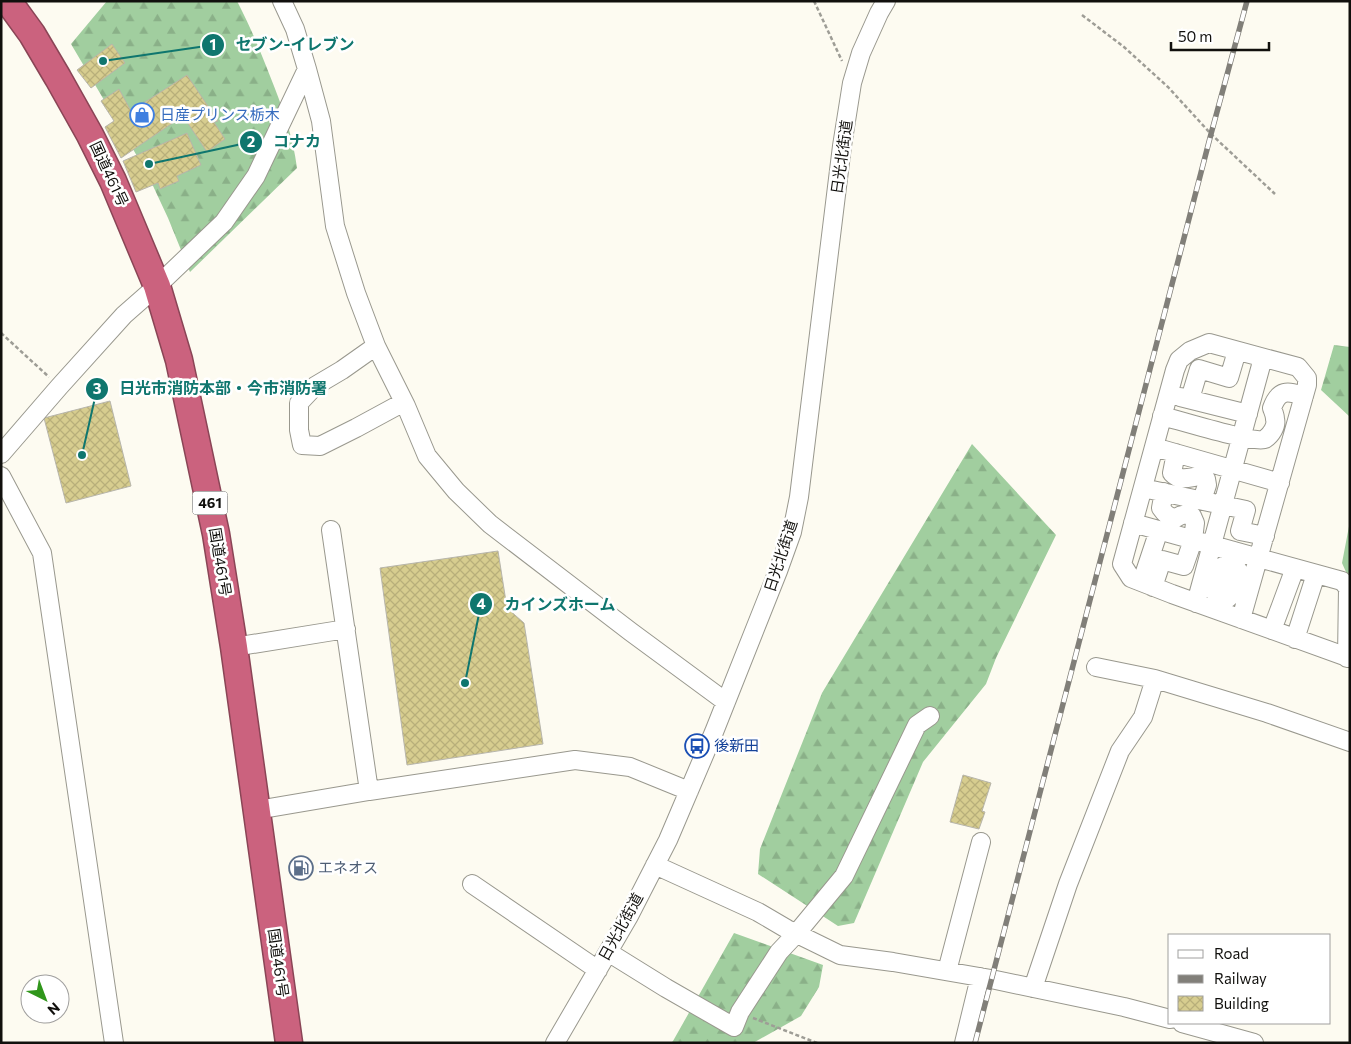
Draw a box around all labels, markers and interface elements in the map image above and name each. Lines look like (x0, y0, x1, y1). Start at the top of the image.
scale bar (1171, 20, 1268, 52)
text: 50 m (1178, 27, 1212, 45)
callout: セブン-イレブン (201, 29, 364, 60)
text: セブン-イレブン (236, 34, 354, 53)
text: 1 (210, 35, 216, 53)
shop icon: 日産プリンス栃木 (129, 102, 155, 128)
place label: 日産プリンス栃木 (160, 105, 280, 123)
street label: 日光北街道 (827, 118, 855, 195)
callout: コナカ (238, 126, 331, 157)
text: コナカ (273, 131, 321, 150)
text: 2 (247, 132, 255, 150)
street label: 国道461号 (87, 138, 133, 209)
callout: 日光市消防本部・今市消防署 (84, 373, 337, 404)
text: 日光市消防本部・今市消防署 (119, 378, 327, 397)
text: 3 (93, 379, 102, 397)
road number: 461 (192, 492, 228, 514)
street label: 日光北街道 (760, 517, 800, 594)
street label: 国道461号 (207, 526, 235, 598)
callout: カインズホーム (469, 589, 626, 620)
text: 4 (476, 594, 486, 612)
text: カインズホーム (504, 594, 616, 613)
bus stop icon: 後新田 (684, 733, 710, 759)
place label: 後新田 (714, 736, 759, 754)
fuel station icon: エネオス (288, 855, 314, 881)
place label: エネオス (318, 858, 378, 876)
street label: 日光北街道 (594, 889, 646, 964)
street label: 国道461号 (265, 927, 293, 999)
legend (1168, 934, 1331, 1024)
text: Road (1214, 944, 1249, 962)
text: Railway (1214, 969, 1267, 987)
north arrow (20, 974, 70, 1024)
text: Building (1214, 994, 1269, 1012)
text: N (44, 999, 64, 1019)

